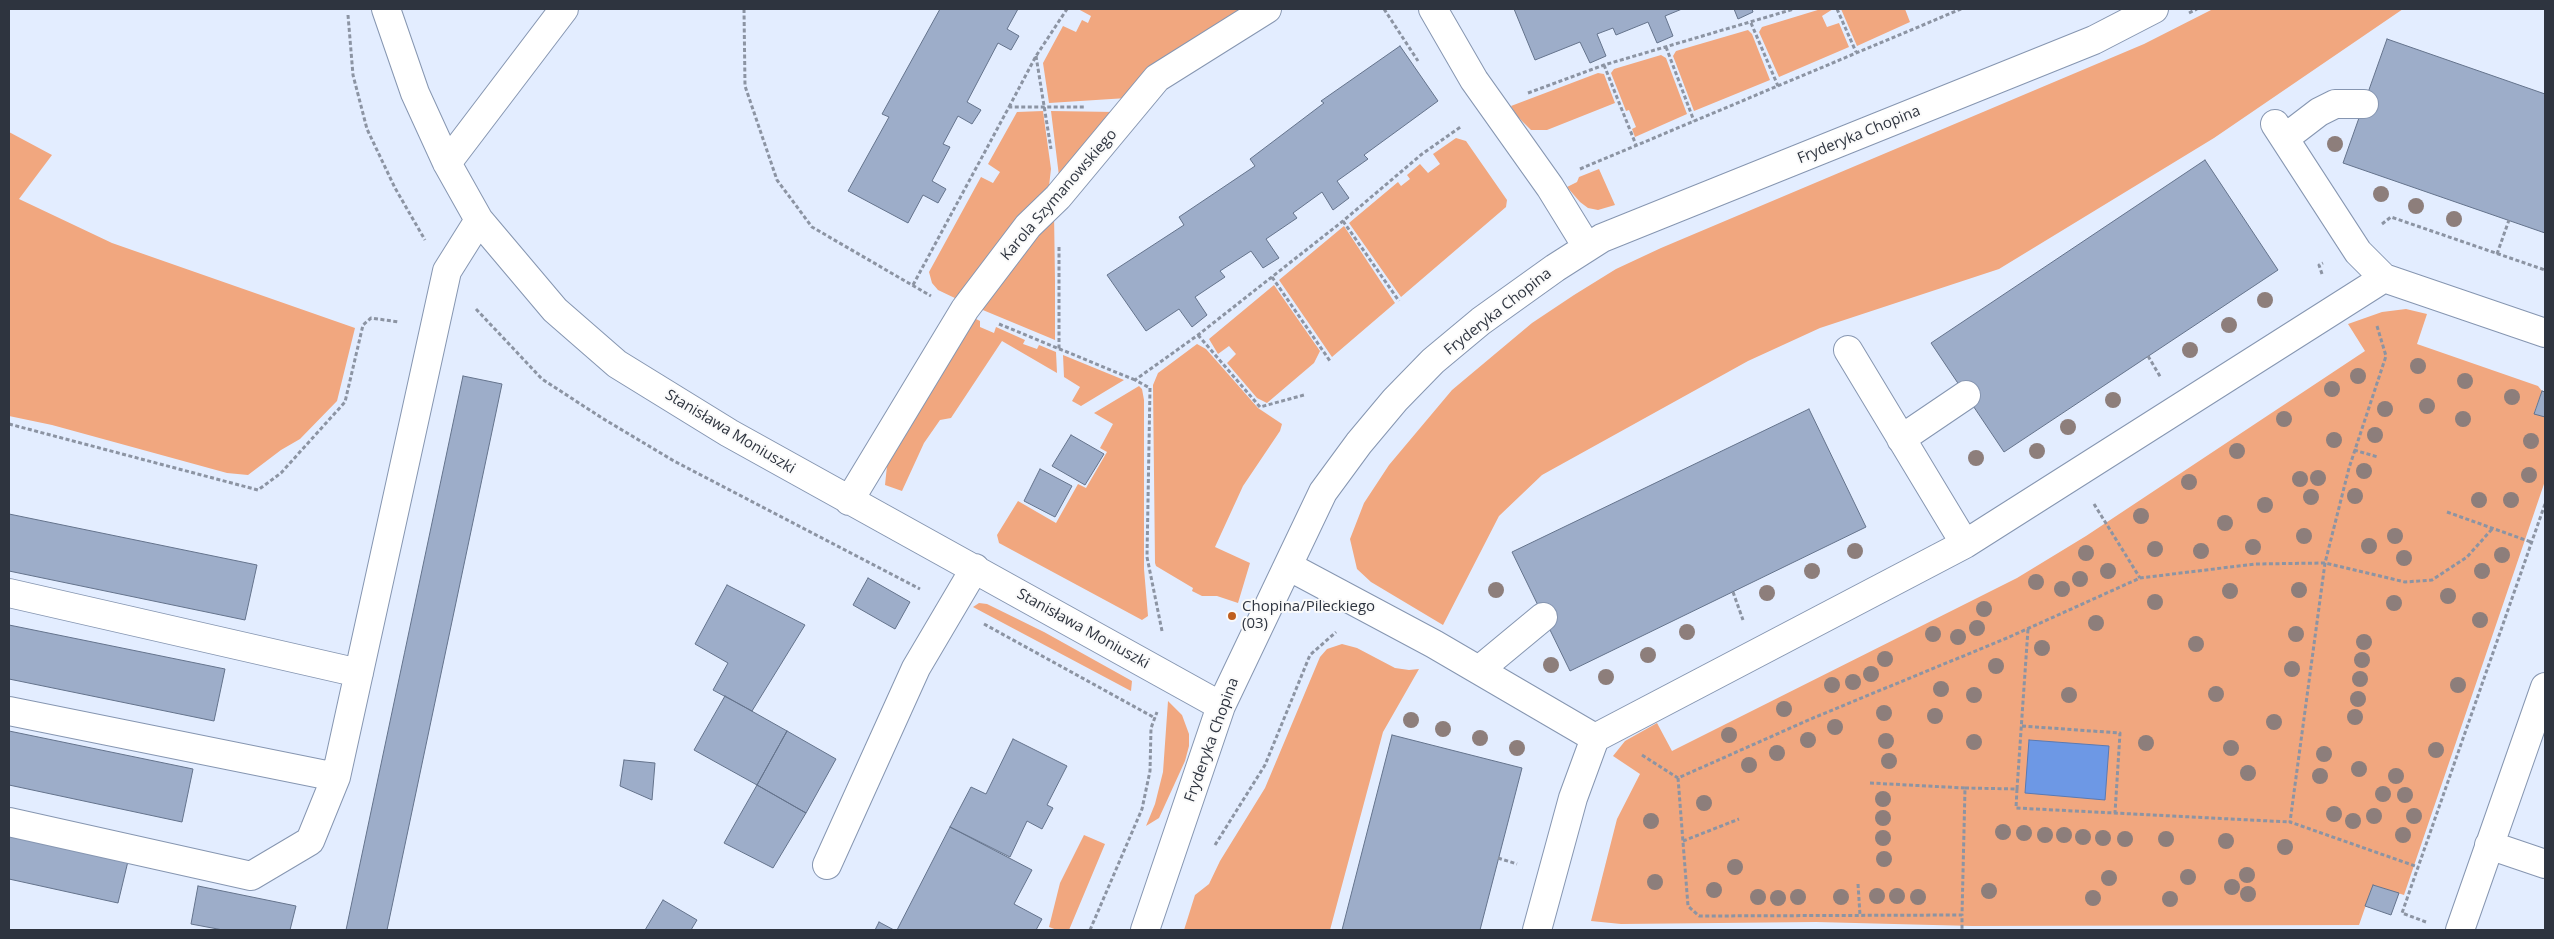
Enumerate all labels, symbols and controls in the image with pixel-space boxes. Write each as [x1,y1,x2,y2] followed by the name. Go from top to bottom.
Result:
[1795,102,1923,168] street label: Fryderyka Chopina
[997,126,1121,264] street label: Karola Szymanowskiego
[1441,265,1555,359] street label: Fryderyka Chopina
[662,386,798,478] street label: Stanisława Moniuszki
[1014,585,1152,673] street label: Stanisława Moniuszki
[1242,598,1375,633] place label: Chopina/Pileckiego (03)
[1226,610,1238,622] marker: Chopina/Pileckiego (03)
[1181,675,1243,805] street label: Fryderyka Chopina

